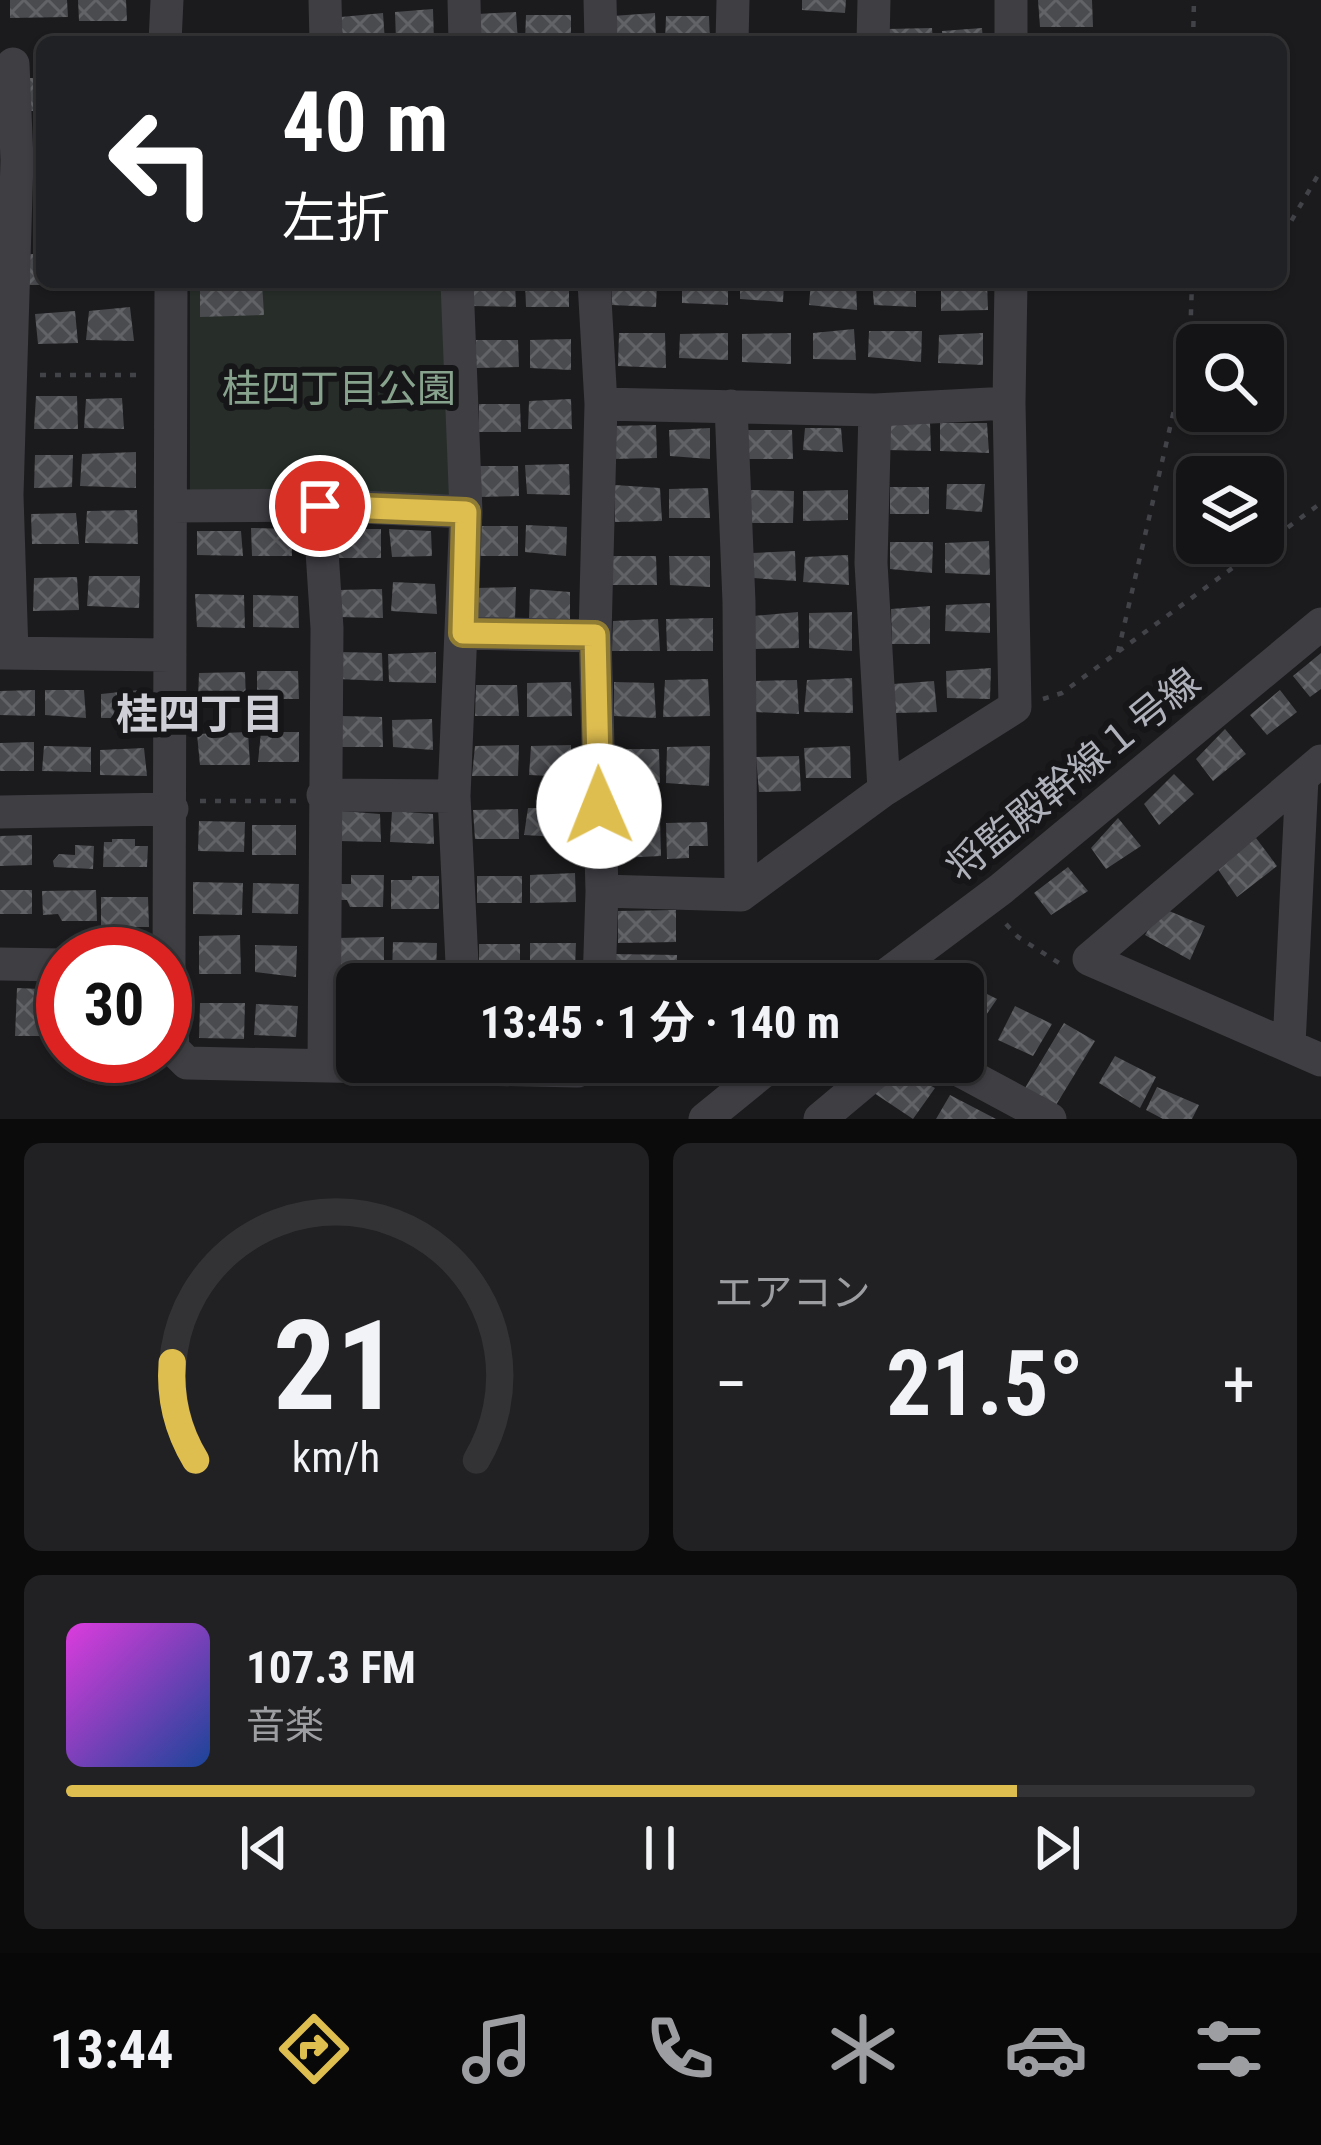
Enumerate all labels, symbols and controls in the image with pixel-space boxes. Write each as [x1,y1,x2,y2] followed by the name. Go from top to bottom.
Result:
[282,73,449,172] text: 40 m
[84,84,240,240] icon: left
[282,187,390,250] text: 左折
[1176,324,1284,564] map controls
[1176,324,1284,432] button: search
[222,366,456,412] park label: 桂四丁目公園
[269,455,371,557] pin
[1176,456,1284,564] button: layers
[287,473,353,539] icon: arrive
[938,659,1209,891] street label: 将監殿幹線１号線
[116,690,284,739] district label: 桂四丁目
[536,743,662,869] position arrow
[36,927,192,1083] speed limit sign: 30
[480,996,840,1049] text: 13:45 · 1 分 · 140 m
[715,1270,871,1316] text: エアコン
[273,1293,399,1439] text: 21
[886,1332,1084,1437] text: 21.5°
[715,1346,748,1423] text: −
[1222,1346,1255,1423] text: +
[292,1432,380,1482] text: km/h
[246,1641,416,1694] text: 107.3 FM
[246,1703,324,1749] text: 音楽
[231,1815,297,1881] icon: previous
[627,1815,693,1881] icon: pause
[1024,1815,1090,1881] icon: next
[272,2007,356,2091] icon: directions
[455,2007,539,2091] icon: music
[638,2007,722,2091] icon: phone
[821,2007,905,2091] icon: climate
[1004,2007,1088,2091] icon: car
[1187,2007,1271,2091] icon: filters
[50,2018,173,2081] text: 13:44

